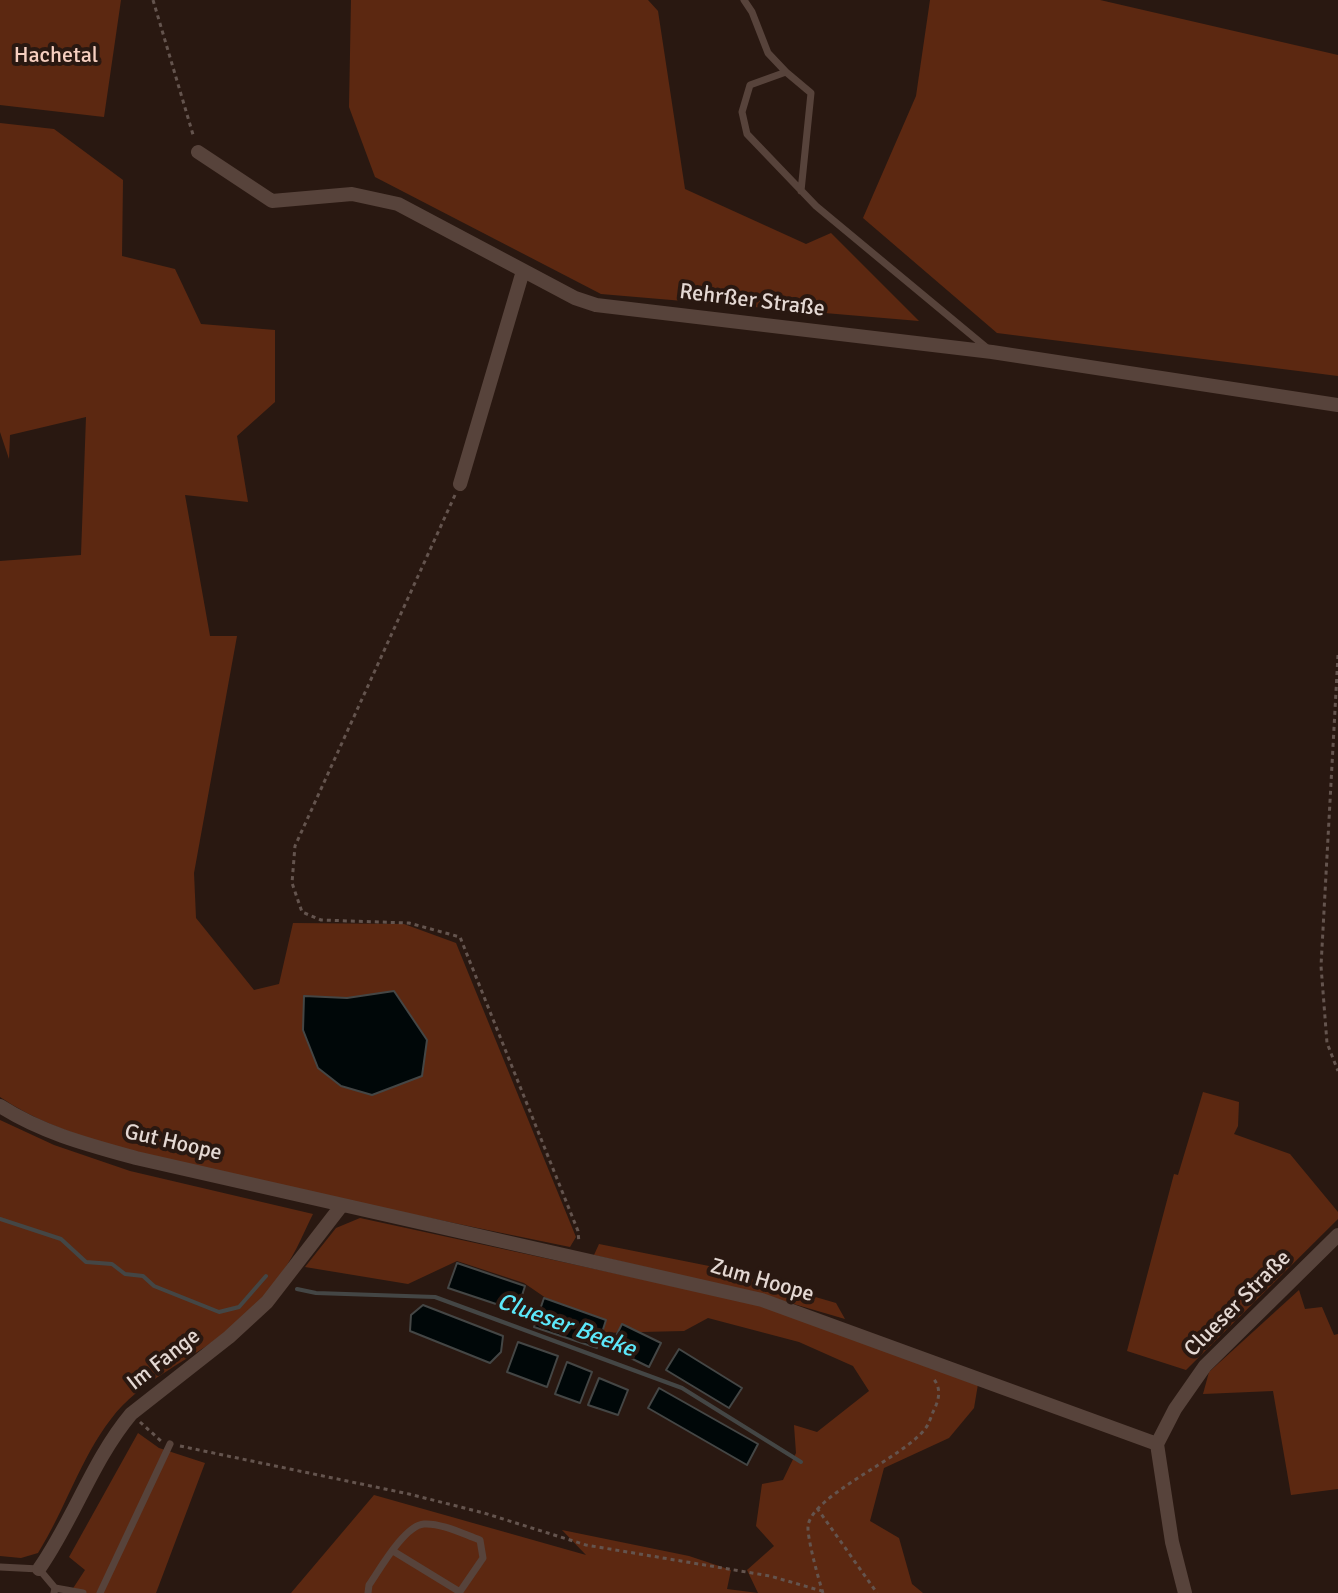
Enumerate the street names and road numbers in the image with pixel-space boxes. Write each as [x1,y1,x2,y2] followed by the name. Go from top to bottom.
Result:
[678,279,826,323] street label: Rehrßer Straße
[122,1119,224,1167] street label: Gut Hoope
[1179,1245,1297,1363] street label: Clueser Straße
[707,1254,817,1308] street label: Zum Hoope
[122,1323,206,1397] street label: Im Fange

